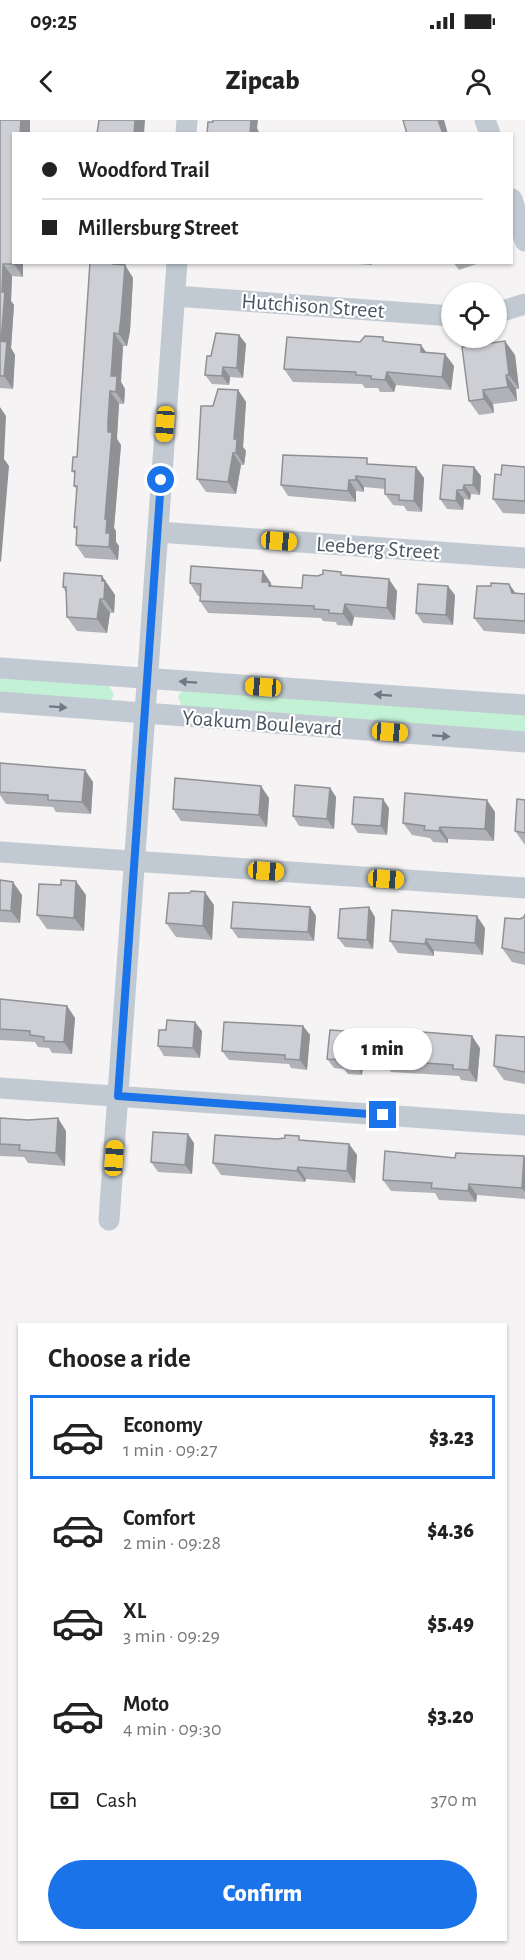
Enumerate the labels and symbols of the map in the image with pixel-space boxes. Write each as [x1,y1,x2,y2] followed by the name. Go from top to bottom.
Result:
[241,290,385,322] street label: Hutchison Street
[155,405,175,443] car
[147,466,174,493] route start
[260,531,298,551] car
[315,533,441,563] street label: Leeberg Street
[179,677,198,686] one-way arrow
[244,677,282,697] car
[373,691,392,700] one-way arrow
[49,702,68,712] one-way arrow
[181,706,343,740] street label: Yoakum Boulevard
[371,722,409,742] car
[432,731,451,741] one-way arrow
[247,861,285,881] car
[367,869,405,889] car
[334,1028,433,1070] callout: 1 min
[369,1101,396,1128] route end
[104,1139,124,1177] car

